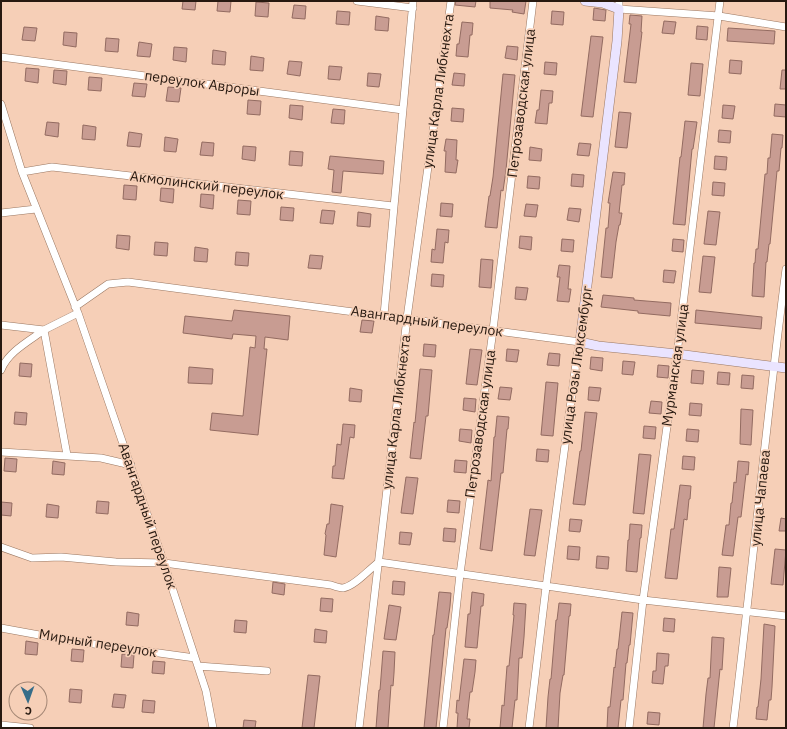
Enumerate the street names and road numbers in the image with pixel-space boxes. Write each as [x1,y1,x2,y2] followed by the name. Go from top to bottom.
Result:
[418,12,458,169] street label: улица Карла Либкнехта
[503,27,539,178] street label: Петрозаводская улица
[143,66,261,100] street label: переулок Авроры
[129,167,285,203] street label: Акмолинский переулок
[556,285,596,445] street label: улица Розы Люксембург
[350,301,505,341] street label: Авангардный переулок
[657,302,693,427] street label: Мурманская улица
[378,333,414,490] street label: улица Карла Либкнехта
[461,348,499,499] street label: Петрозаводская улица
[114,440,182,592] street label: Авангардный переулок
[746,448,774,547] street label: улица Чапаева
[38,625,159,661] street label: Мирный переулок

